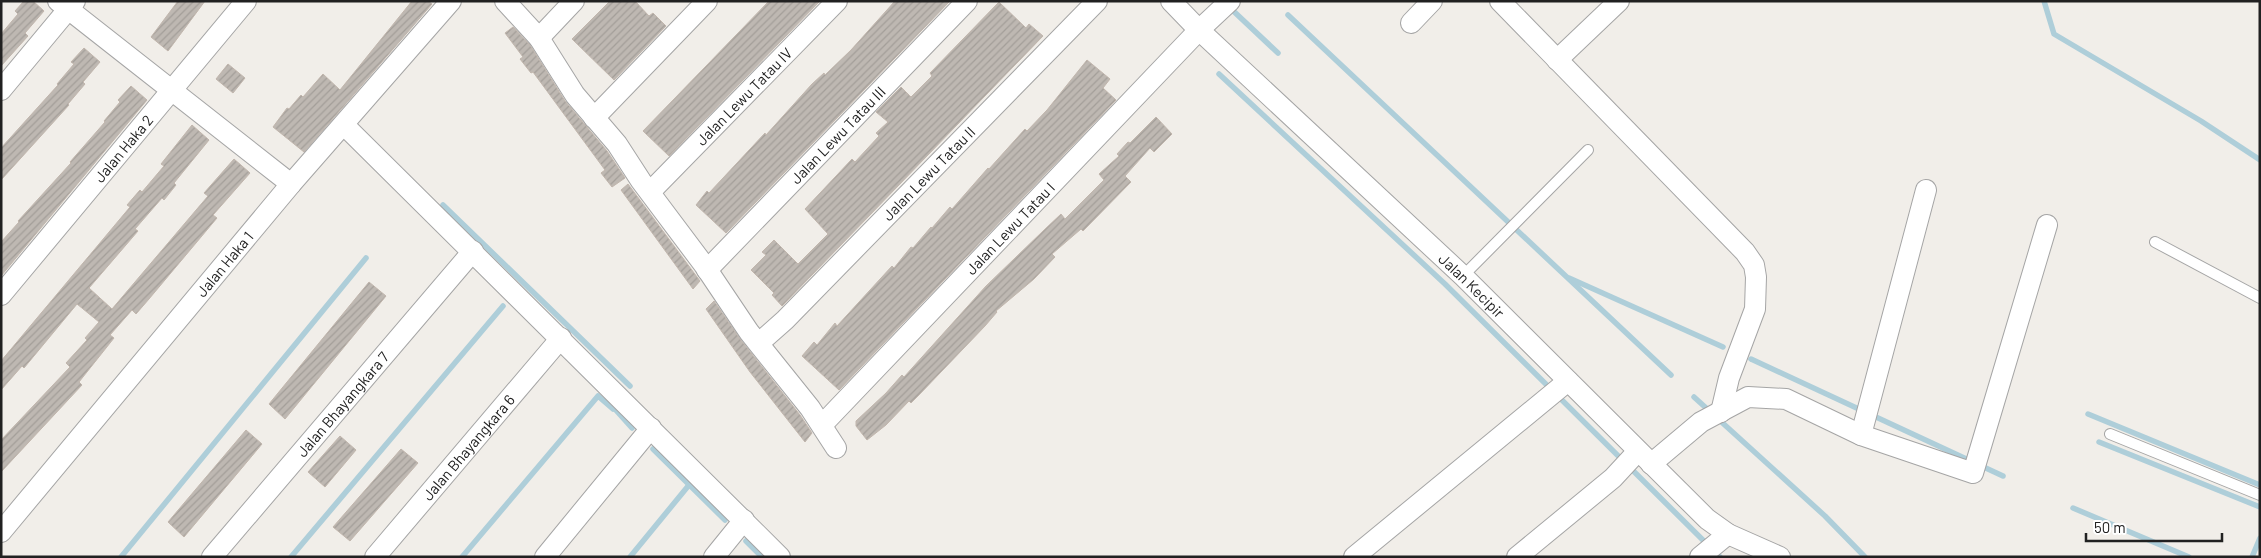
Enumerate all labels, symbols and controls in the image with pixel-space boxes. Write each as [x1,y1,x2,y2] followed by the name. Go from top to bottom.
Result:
[692,44,796,149] street label: Jalan Lewu Tatau IV
[786,82,889,187] street label: Jalan Lewu Tatau III
[90,111,156,186] street label: Jalan Haka 2
[879,122,979,224] street label: Jalan Lewu Tatau II
[962,178,1058,278] street label: Jalan Lewu Tatau I
[192,228,257,300] street label: Jalan Haka 1
[1435,249,1509,322] street label: Jalan Kecipir
[293,348,392,460] street label: Jalan Bhayangkara 7
[418,391,518,504] street label: Jalan Bhayangkara 6
[2086,510,2222,542] scale bar
[2094,518,2126,536] text: 50 m

